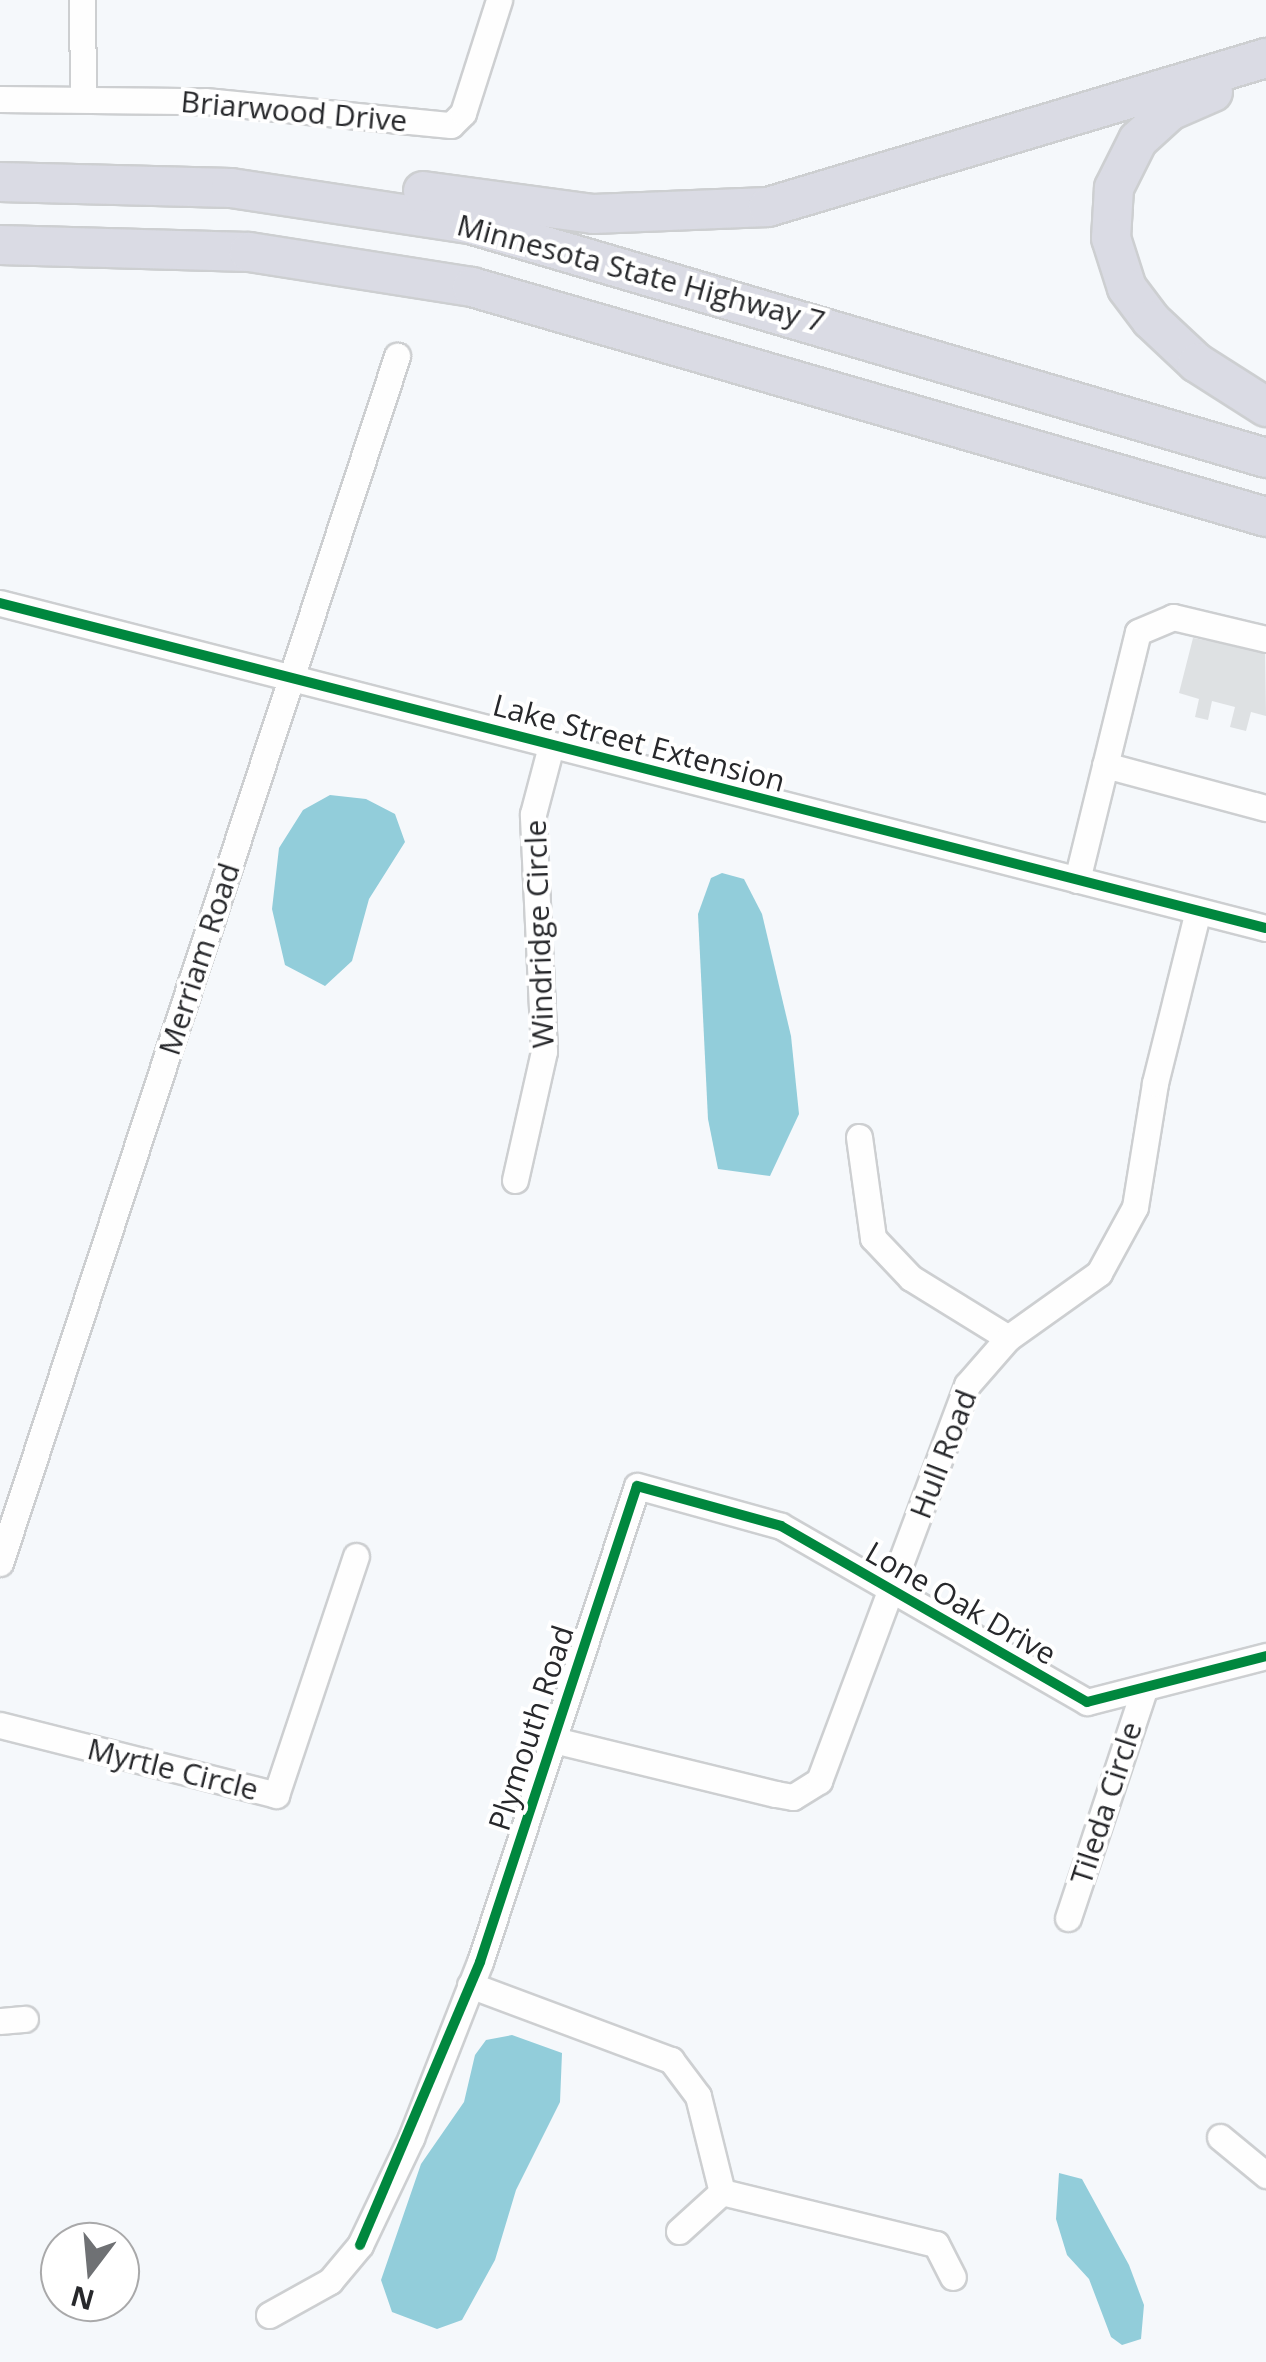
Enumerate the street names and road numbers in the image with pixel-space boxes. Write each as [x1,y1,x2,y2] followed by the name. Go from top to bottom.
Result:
[179,83,409,139] street label: Briarwood Drive
[453,207,829,339] street label: Minnesota State Highway 7
[489,687,789,799] street label: Lake Street Extension
[517,819,561,1049] street label: Windridge Circle
[151,858,247,1060] street label: Merriam Road
[902,1385,984,1523] street label: Hull Road
[859,1534,1063,1672] street label: Lone Oak Drive
[481,1621,581,1835] street label: Plymouth Road
[1063,1717,1149,1889] street label: Tileda Circle
[84,1730,262,1808] street label: Myrtle Circle

